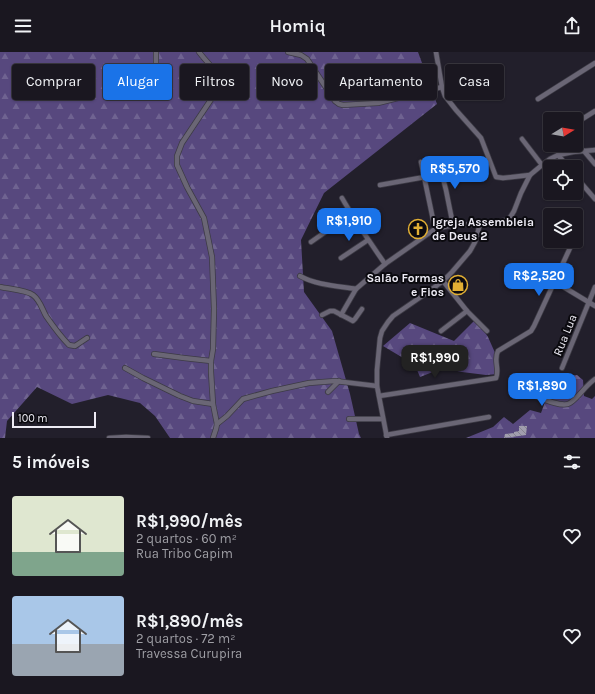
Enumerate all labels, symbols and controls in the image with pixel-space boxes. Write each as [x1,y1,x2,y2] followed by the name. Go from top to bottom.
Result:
[12,15,34,37] icon: menu
[269,15,326,37] text: Homiq
[561,15,583,37] icon: share
[12,64,95,100] chip: Comprar
[103,64,172,100] chip: Alugar
[180,64,249,100] chip: Filtros
[257,64,317,100] chip: Novo
[325,64,437,100] chip: Apartamento
[445,64,504,100] chip: Casa
[543,112,583,152] north arrow
[543,112,583,248] map controls
[418,156,492,190] pin: R$5,570
[543,160,583,200] button: locate
[430,161,480,176] text: R$5,570
[312,208,386,242] pin: R$1,910
[543,208,583,248] button: layers
[326,213,372,228] text: R$1,910
[432,215,534,243] place label: Igreja Assembleia de Deus 2
[407,218,429,240] church icon: Igreja Assembleia de Deus 2
[502,263,576,297] pin: R$2,520
[513,268,565,283] text: R$2,520
[366,271,444,299] place label: Salão Formas e Fios
[447,274,469,296] shop icon: Salão Formas e Fios
[550,312,580,358] street label: Rua Lua
[398,345,472,379] pin: R$1,990
[410,350,460,365] text: R$1,990
[505,373,579,407] pin: R$1,890
[517,378,567,393] text: R$1,890
[12,410,96,429] scale bar
[18,412,48,425] text: 100 m
[561,451,583,473] icon: filters
[12,452,90,472] text: 5 imóveis
[136,511,243,531] text: R$1,990/mês
[44,512,92,560] icon: home
[561,525,583,547] icon: heart
[136,531,237,546] text: 2 quartos · 60 m²
[136,546,233,561] text: Rua Tribo Capim
[136,611,243,631] text: R$1,890/mês
[44,612,92,660] icon: home
[561,625,583,647] icon: heart
[136,631,235,646] text: 2 quartos · 72 m²
[136,646,242,661] text: Travessa Curupira

